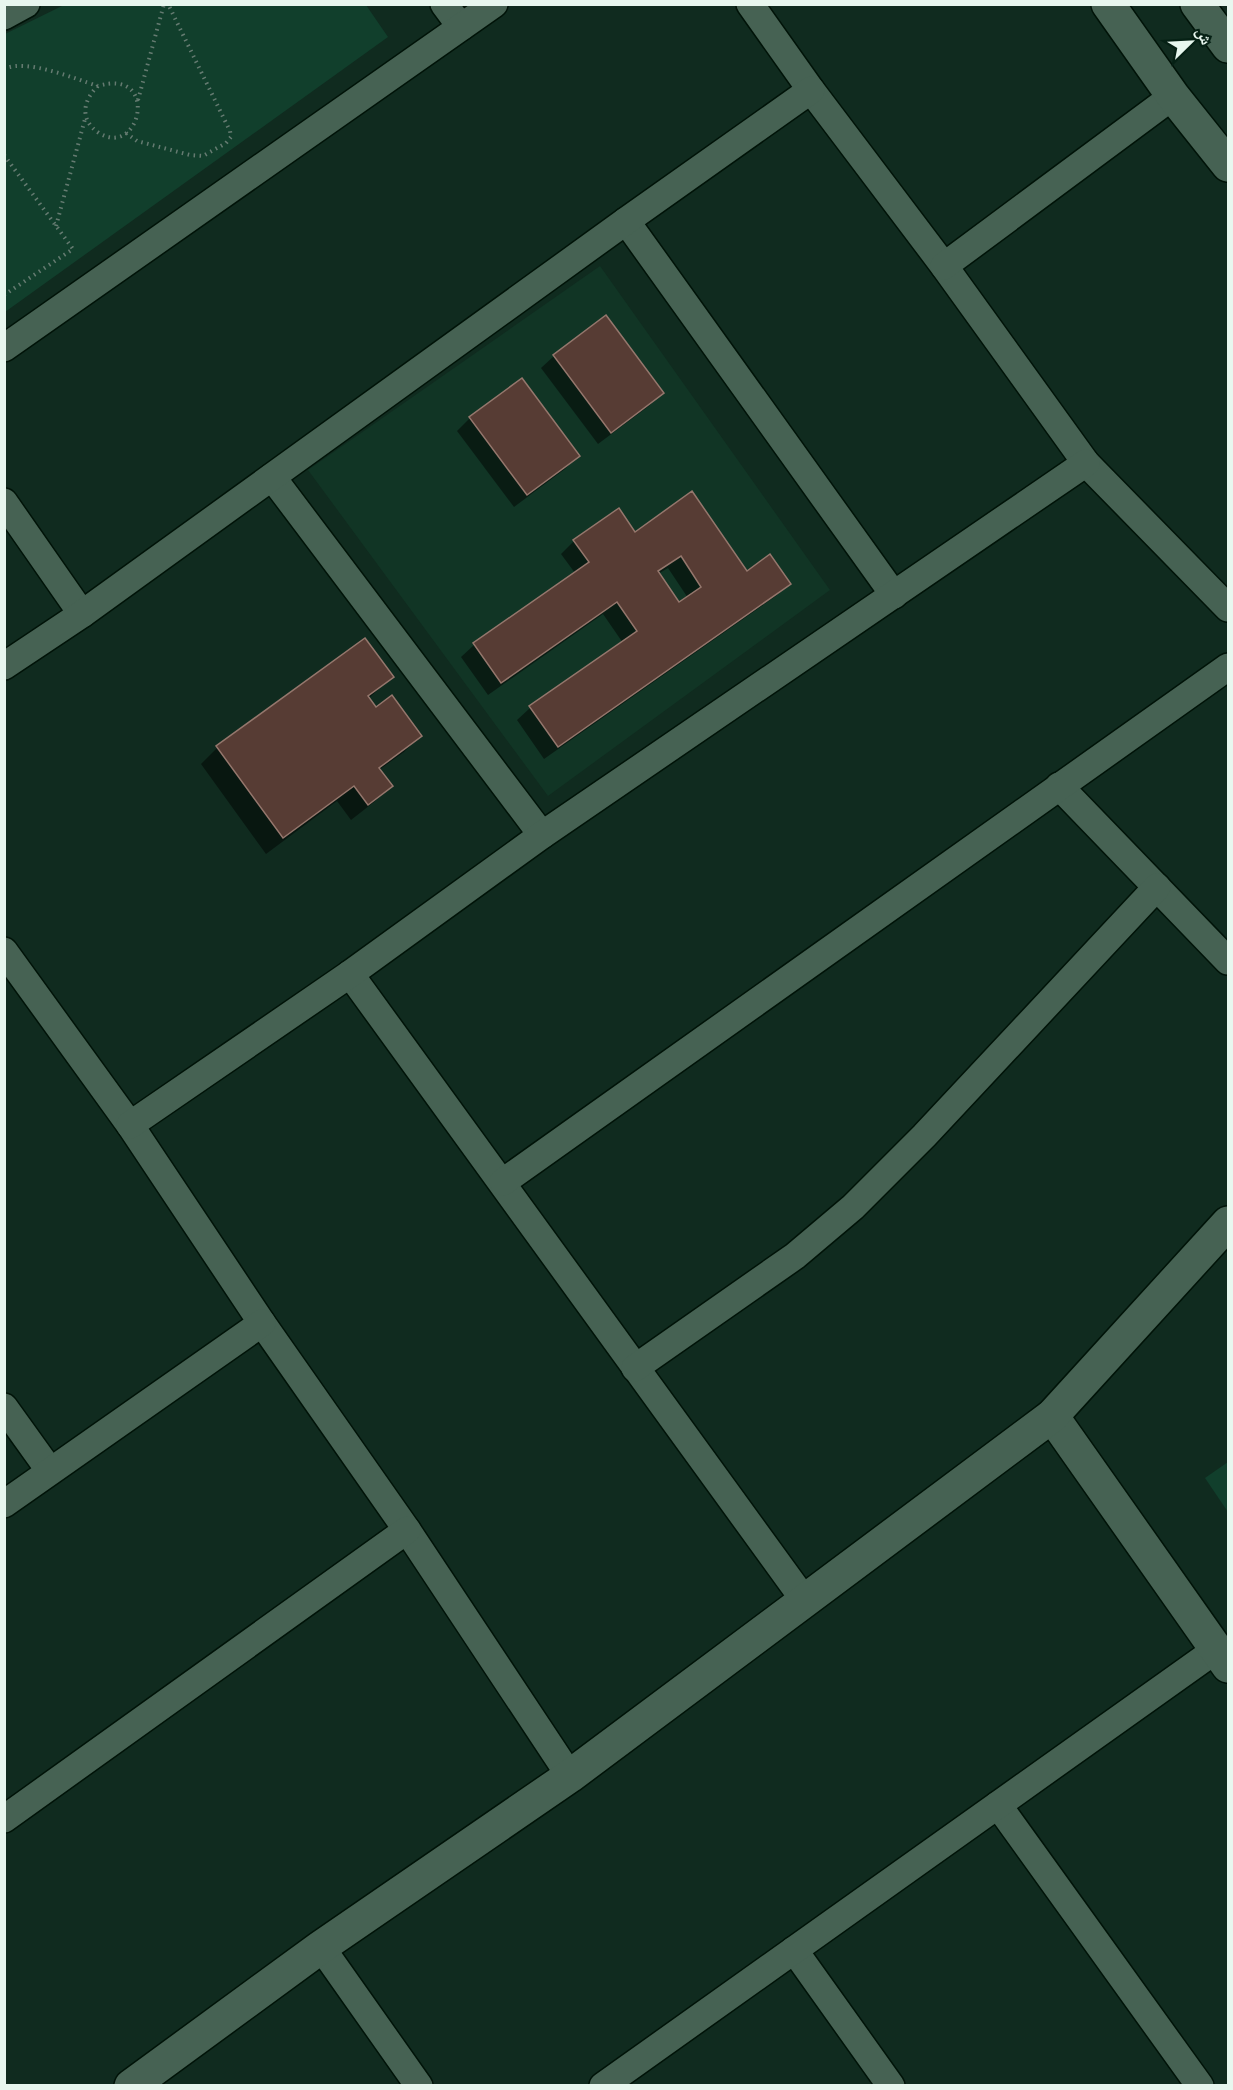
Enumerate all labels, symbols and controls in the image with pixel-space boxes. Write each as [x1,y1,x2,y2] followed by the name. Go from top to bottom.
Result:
[1161,12,1221,72] north arrow
[1191,24,1216,48] text: ش

